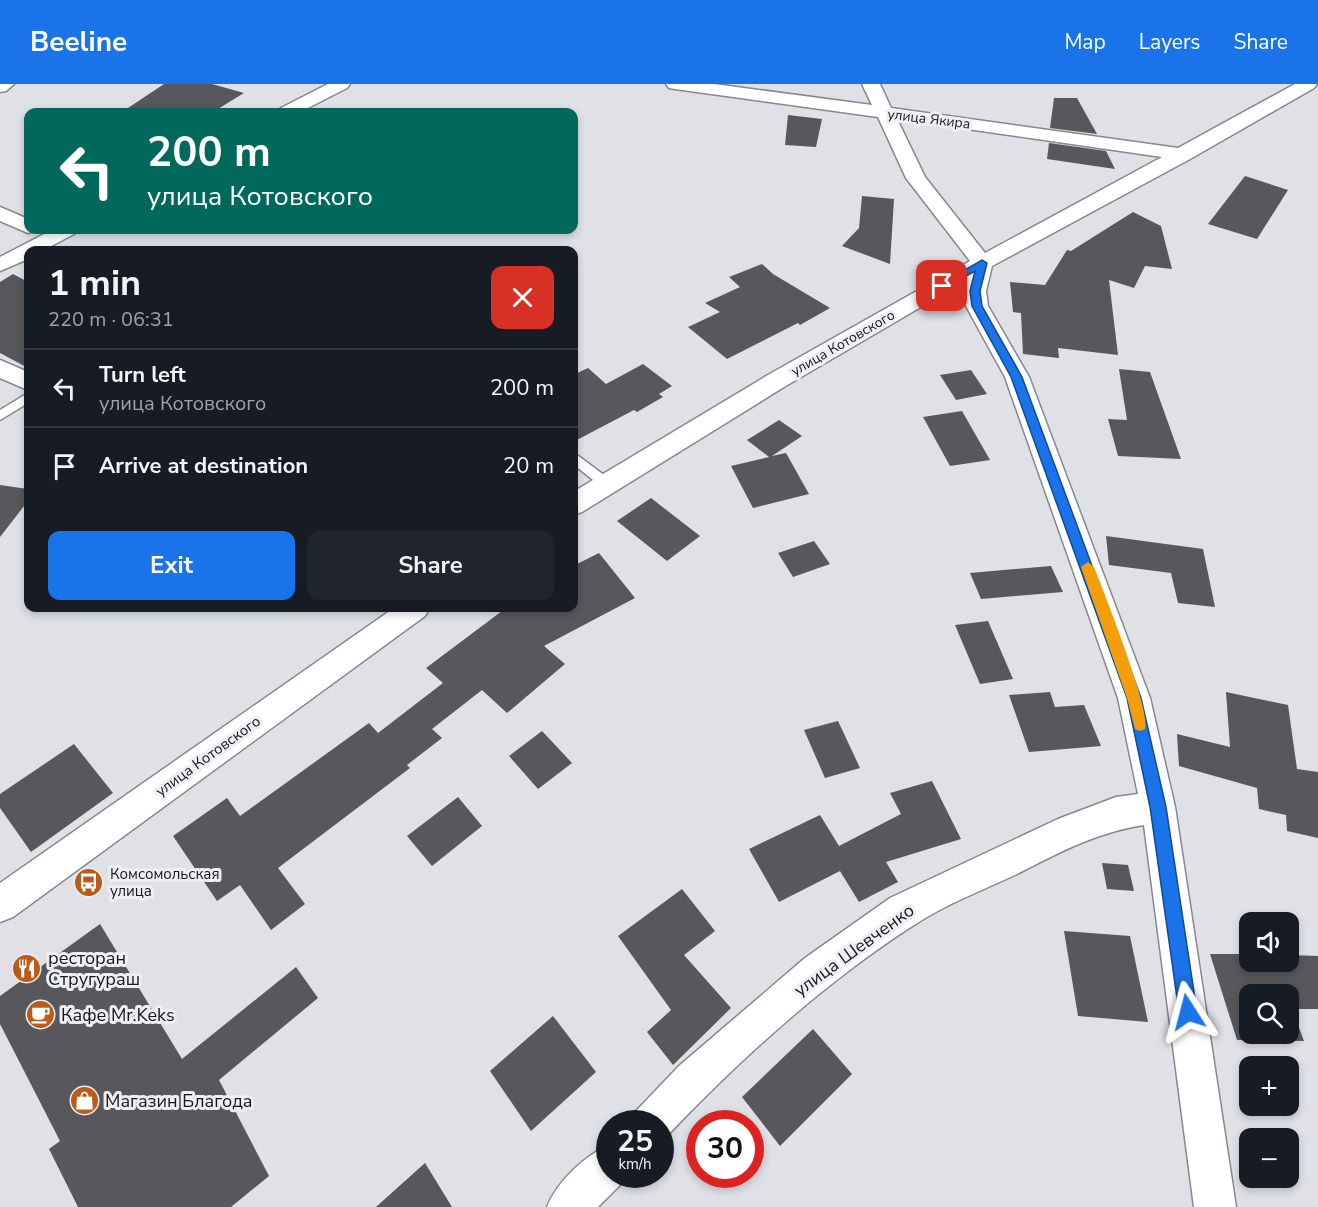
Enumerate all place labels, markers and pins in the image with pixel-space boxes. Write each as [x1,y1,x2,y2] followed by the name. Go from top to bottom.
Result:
[916,260,967,311] pin
[110,864,220,901] place label: Комсомольская улица
[73,867,105,899] bus stop icon: Комсомольская улица
[48,946,140,991] place label: ресторан Стругураш
[11,952,43,984] restaurant icon: ресторан Стругураш
[24,999,56,1031] cafe icon: Кафе Mr.Keks
[61,1003,175,1027] place label: Кафе Mr.Keks
[68,1085,100,1117] shop icon: Магазин Благода
[105,1089,253,1113] place label: Магазин Благода

